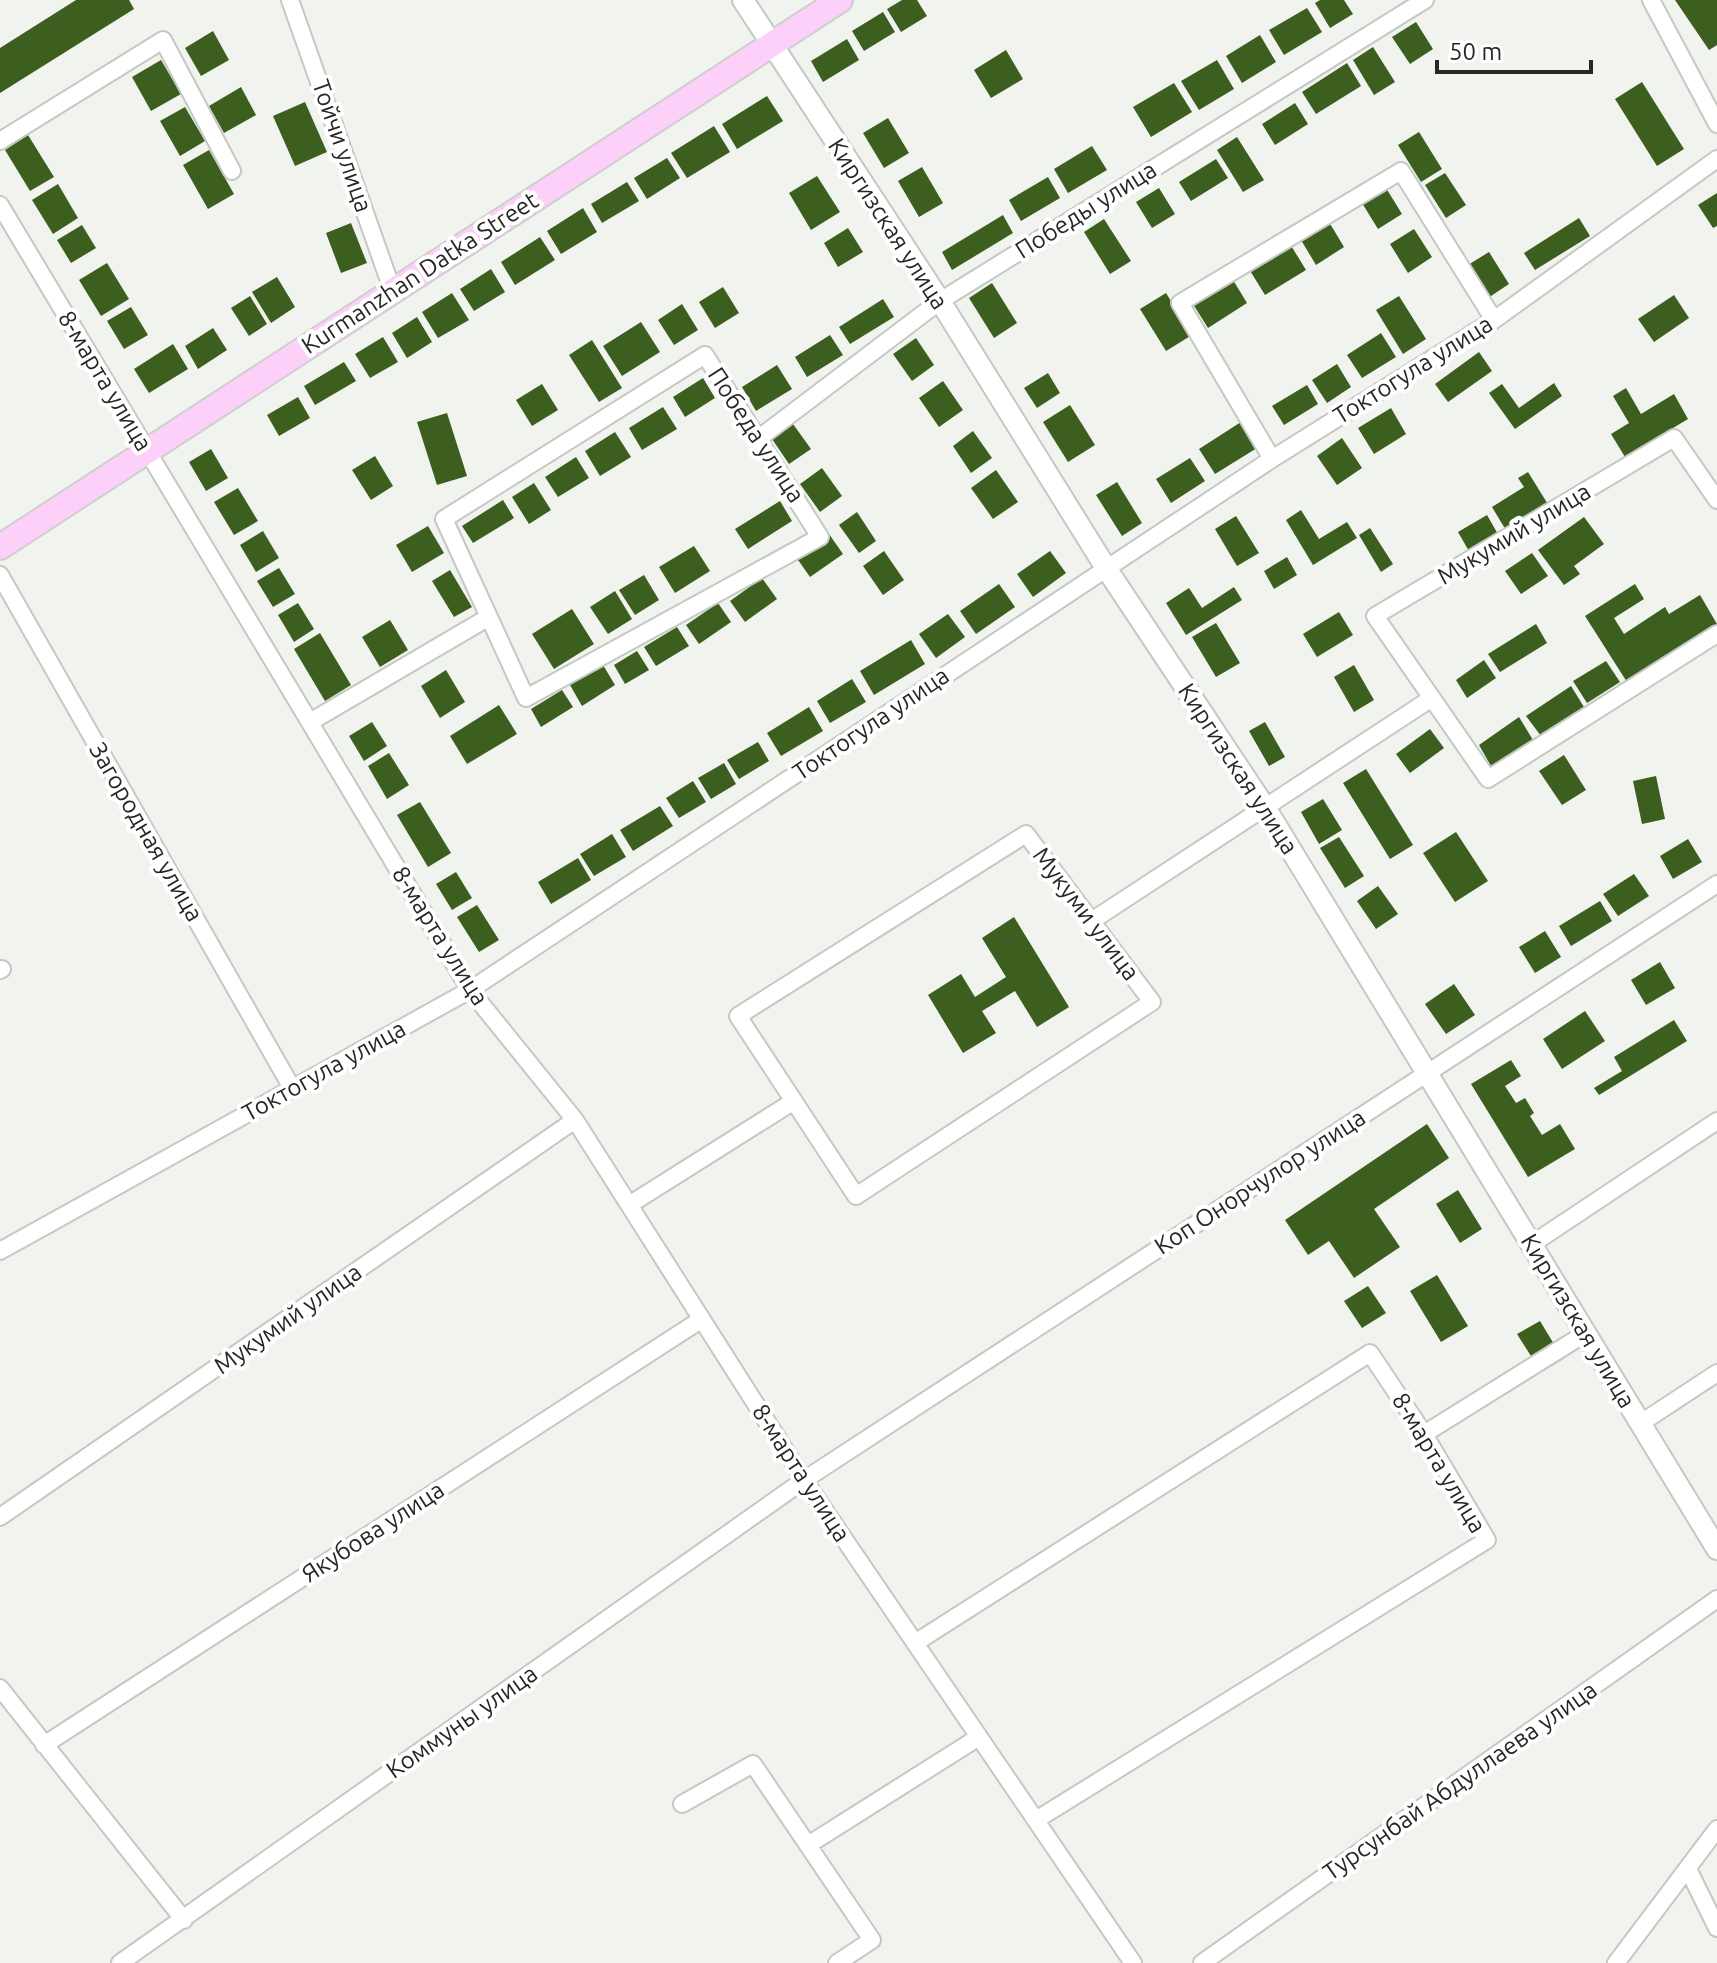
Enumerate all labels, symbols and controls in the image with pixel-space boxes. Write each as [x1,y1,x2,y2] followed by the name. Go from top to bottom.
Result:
[1437,24,1591,74] scale bar
[1449,38,1502,65] text: 50 m
[307,76,378,216] street label: Тойчи улица
[823,133,954,314] street label: Киргизская улица
[1010,155,1161,264] street label: Победы улица
[297,186,543,359] street label: Kurmanzhan Datka Street
[53,306,158,456] street label: 8-марта улица
[1328,310,1497,429] street label: Токтогула улица
[703,362,810,507] street label: Победа улица
[1432,477,1595,590] street label: Мукумий улица
[788,661,954,786] street label: Токтогула улица
[1173,678,1304,859] street label: Киргизская улица
[84,737,209,926] street label: Загородная улица
[1028,842,1145,985] street label: Мукуми улица
[387,861,494,1010] street label: 8-марта улица
[238,1015,410,1127] street label: Токтогула улица
[1149,1103,1370,1260] street label: Коп Онорчулор улица
[1516,1229,1641,1413] street label: Киргизская улица
[209,1258,367,1379] street label: Мукумий улица
[1387,1388,1492,1538] street label: 8-марта улица
[747,1399,856,1547] street label: 8-марта улица
[297,1476,449,1588] street label: Якубова улица
[381,1660,542,1784] street label: Коммуны улица
[1318,1676,1602,1886] street label: Турсунбай Абдуллаева улица

